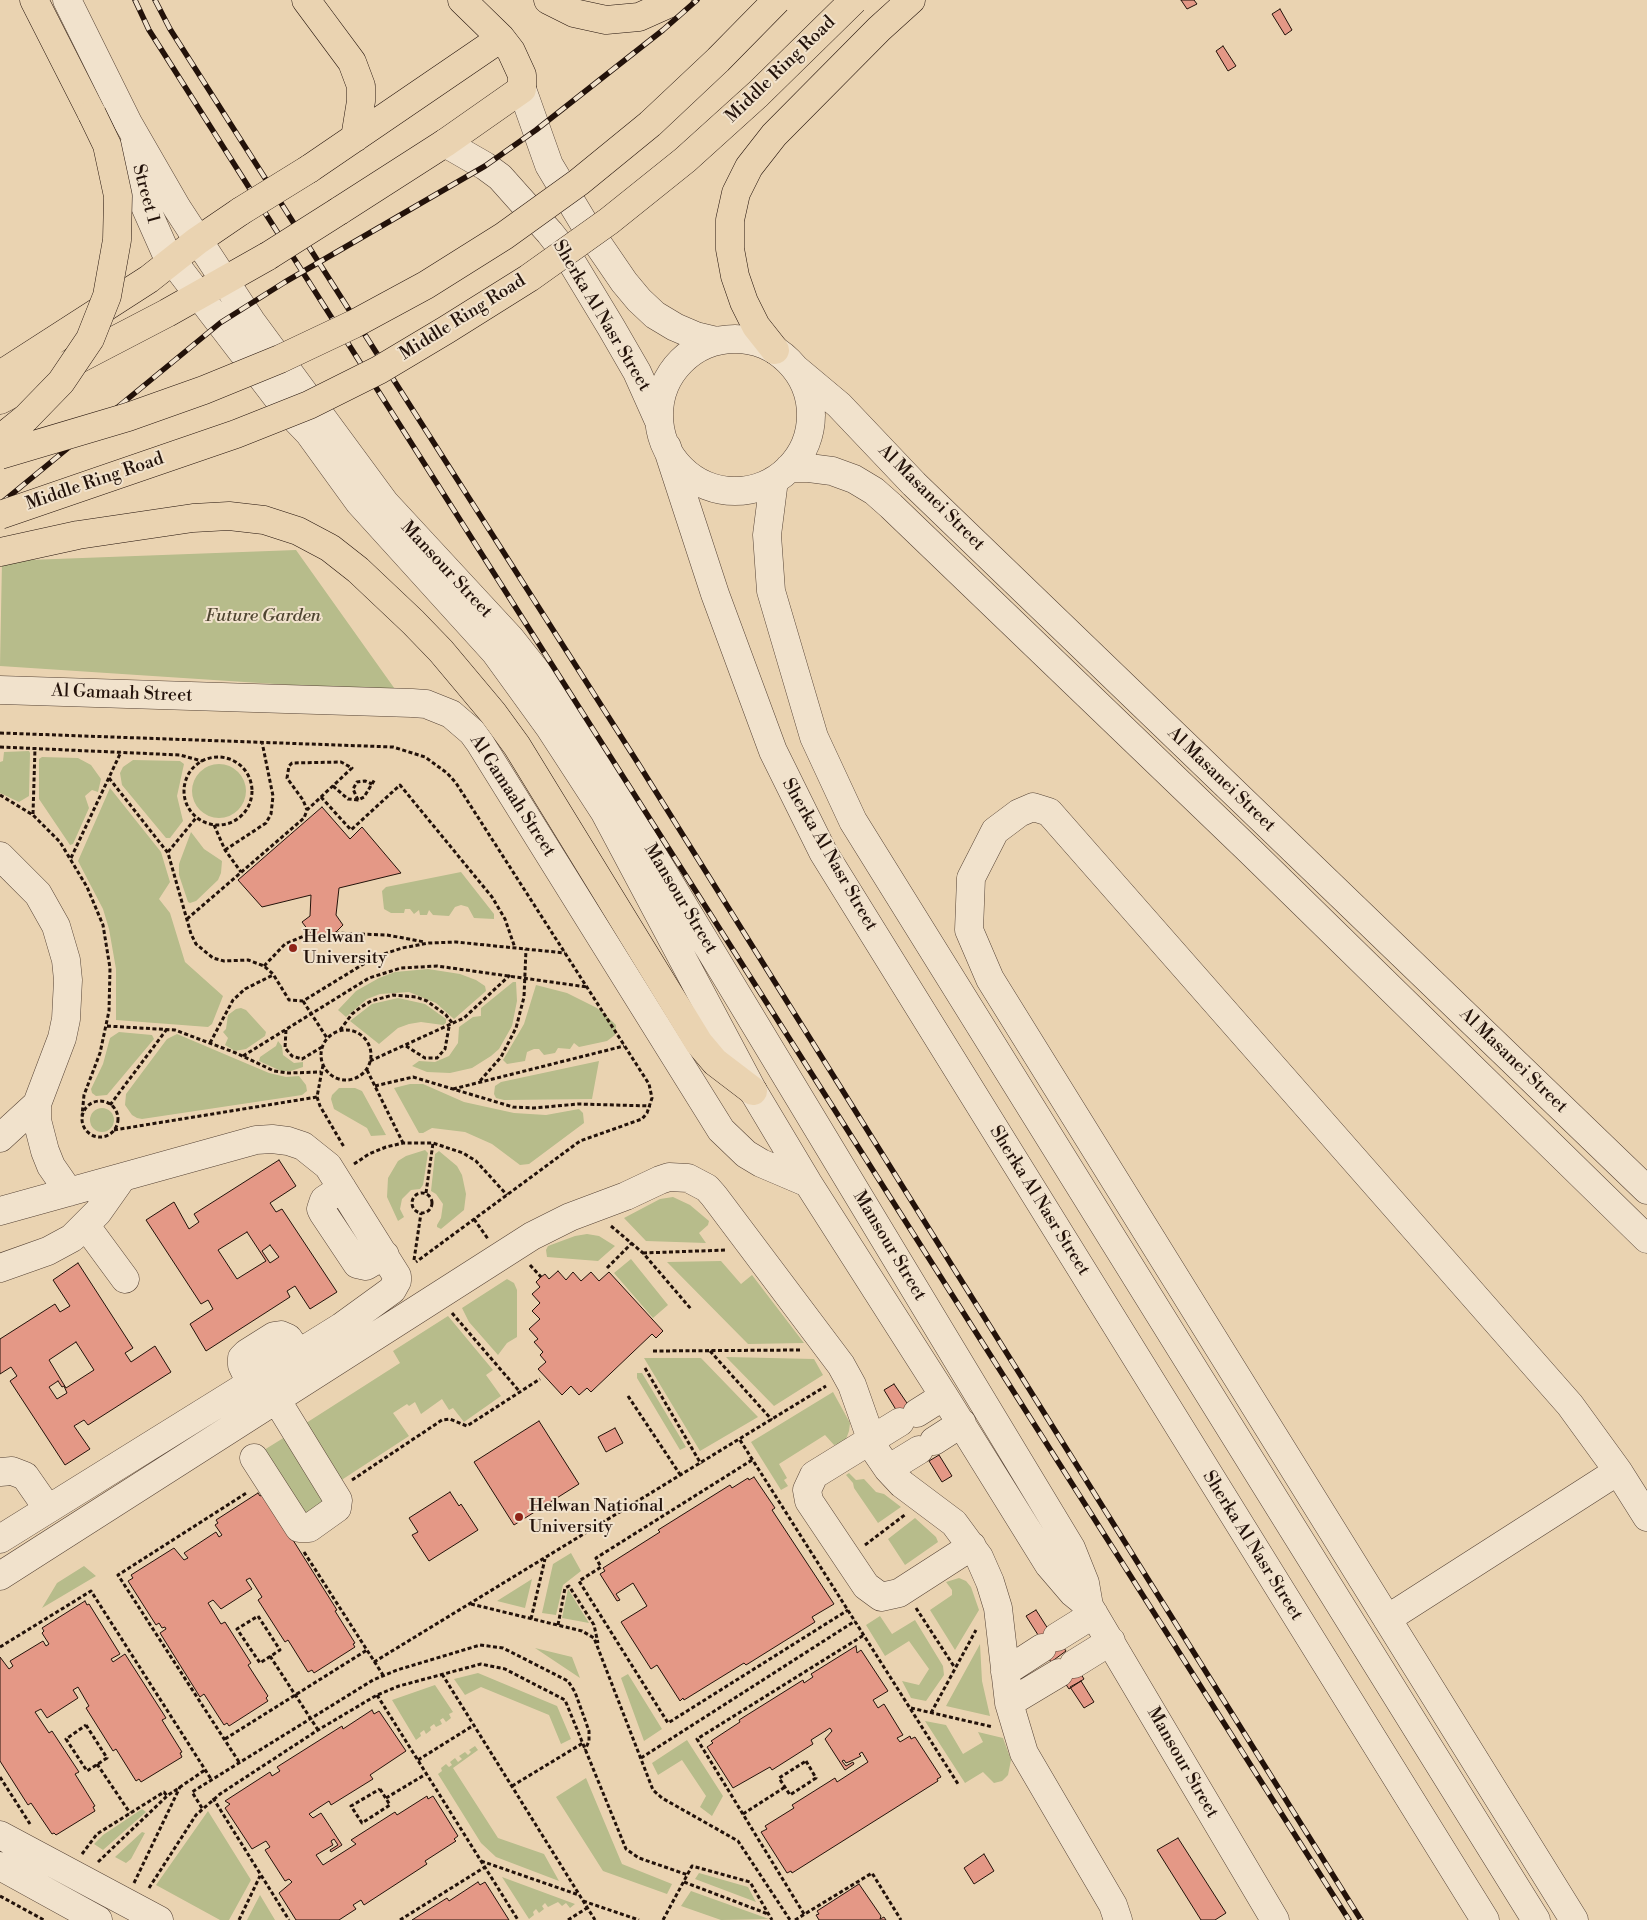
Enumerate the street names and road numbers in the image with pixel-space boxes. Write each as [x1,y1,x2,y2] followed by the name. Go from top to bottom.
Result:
[722,12,840,128] street label: Middle Ring Road
[127,162,163,226] street label: Street 1
[547,237,655,395] street label: Sherka Al Nasr Street
[396,271,530,365] street label: Middle Ring Road
[873,440,989,556] street label: Al Masanei Street
[23,448,167,516] street label: Middle Ring Road
[396,517,496,623] street label: Mansour Street
[51,681,193,707] street label: Al Gamaah Street
[1163,723,1279,837] street label: Al Masanei Street
[465,731,559,861] street label: Al Gamaah Street
[777,775,881,935] street label: Sherka Al Nasr Street
[639,840,721,958] street label: Mansour Street
[1455,1004,1571,1118] street label: Al Masanei Street
[984,1122,1094,1280] street label: Sherka Al Nasr Street
[848,1187,930,1305] street label: Mansour Street
[1197,1467,1307,1625] street label: Sherka Al Nasr Street
[1142,1704,1222,1822] street label: Mansour Street

